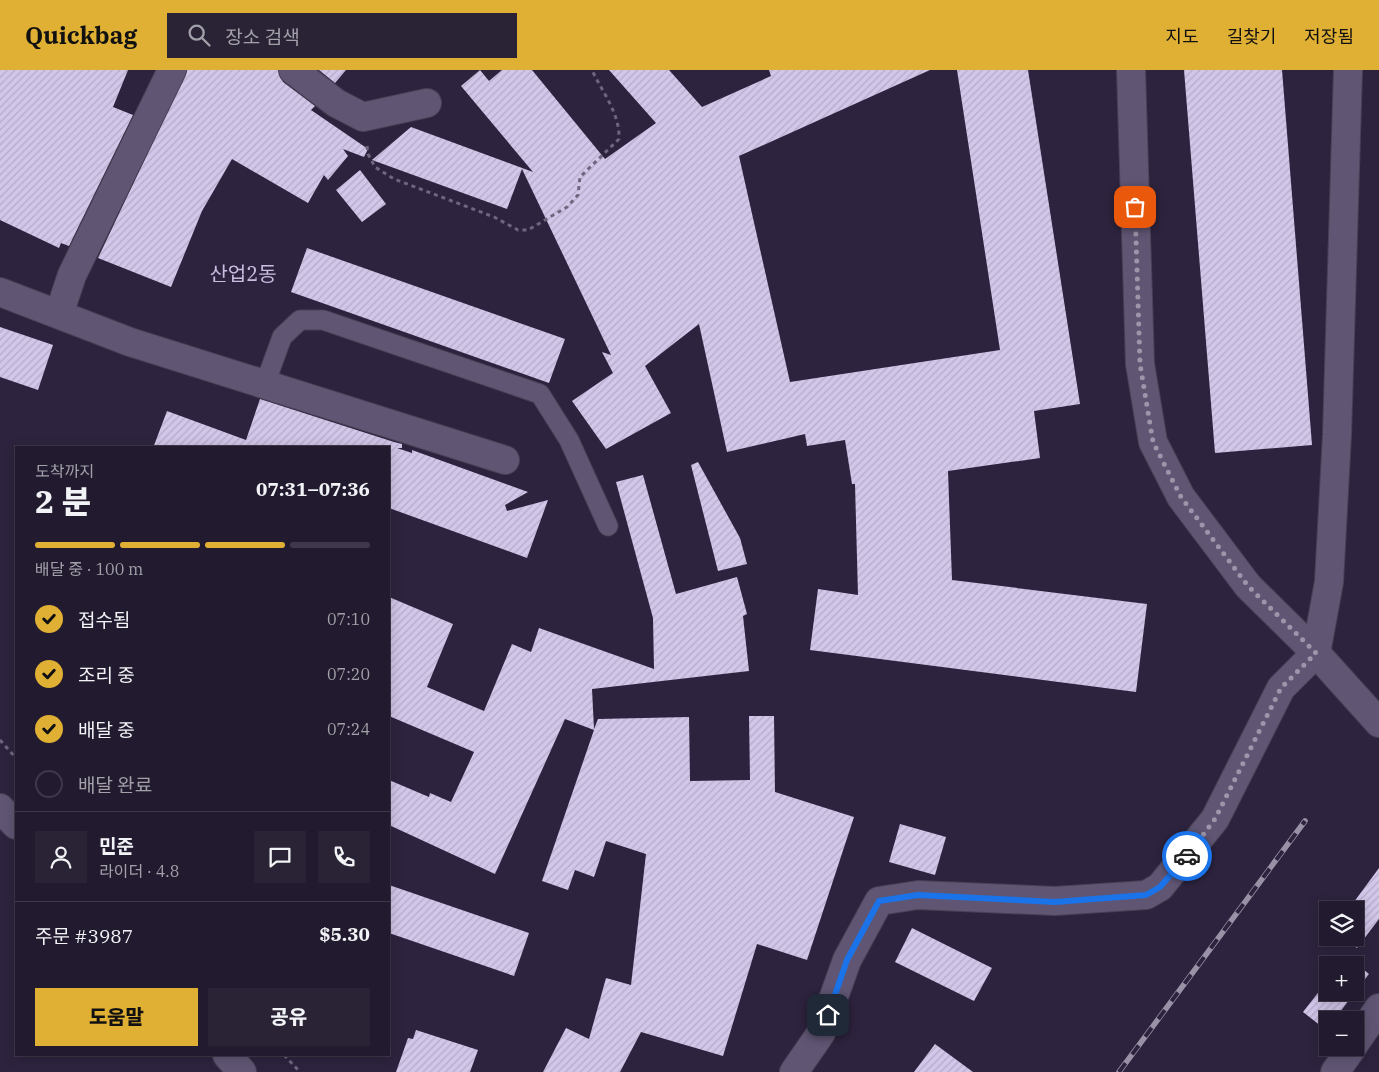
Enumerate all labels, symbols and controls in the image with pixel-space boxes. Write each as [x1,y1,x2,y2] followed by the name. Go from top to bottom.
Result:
[167,13,517,58] search box
[25,19,137,51] text: Quickbag
[185,21,213,49] icon: search
[225,25,300,49] text: 장소 검색
[1166,25,1199,48] text: 지도
[1227,25,1276,48] text: 길찾기
[1304,25,1354,48] text: 저장됨
[1114,186,1156,228] pin
[1121,193,1149,221] icon: bag
[209,260,277,287] district label: 산업2동
[35,461,94,481] text: 도착까지
[256,477,370,501] text: 07:31–07:36
[35,480,91,522] text: 2 분
[35,559,143,579] text: 배달 중 · 100 m
[35,605,63,633] icon: check
[78,608,130,632] text: 접수됨
[327,609,370,629] text: 07:10
[35,660,63,688] icon: check
[78,663,135,687] text: 조리 중
[327,664,370,684] text: 07:20
[35,715,63,743] icon: check
[78,718,135,742] text: 배달 중
[327,719,370,739] text: 07:24
[78,773,152,797] text: 배달 완료
[35,831,87,883] button: person
[254,831,306,883] button: chat
[318,831,370,883] button: phone
[1162,831,1212,881] courier
[99,834,134,858] text: 민준
[1173,842,1201,870] icon: car
[99,861,179,881] text: 라이더 · 4.8
[1319,901,1364,1056] map controls
[1319,901,1364,946] button: layers
[319,922,370,946] text: $5.30
[35,924,133,948] text: 주문 #3987
[1319,956,1364,1001] button: +
[35,988,198,1046] button: 도움말
[208,988,370,1046] button: 공유
[807,994,849,1036] pin
[814,1001,842,1029] icon: home
[1319,1011,1364,1056] button: −

